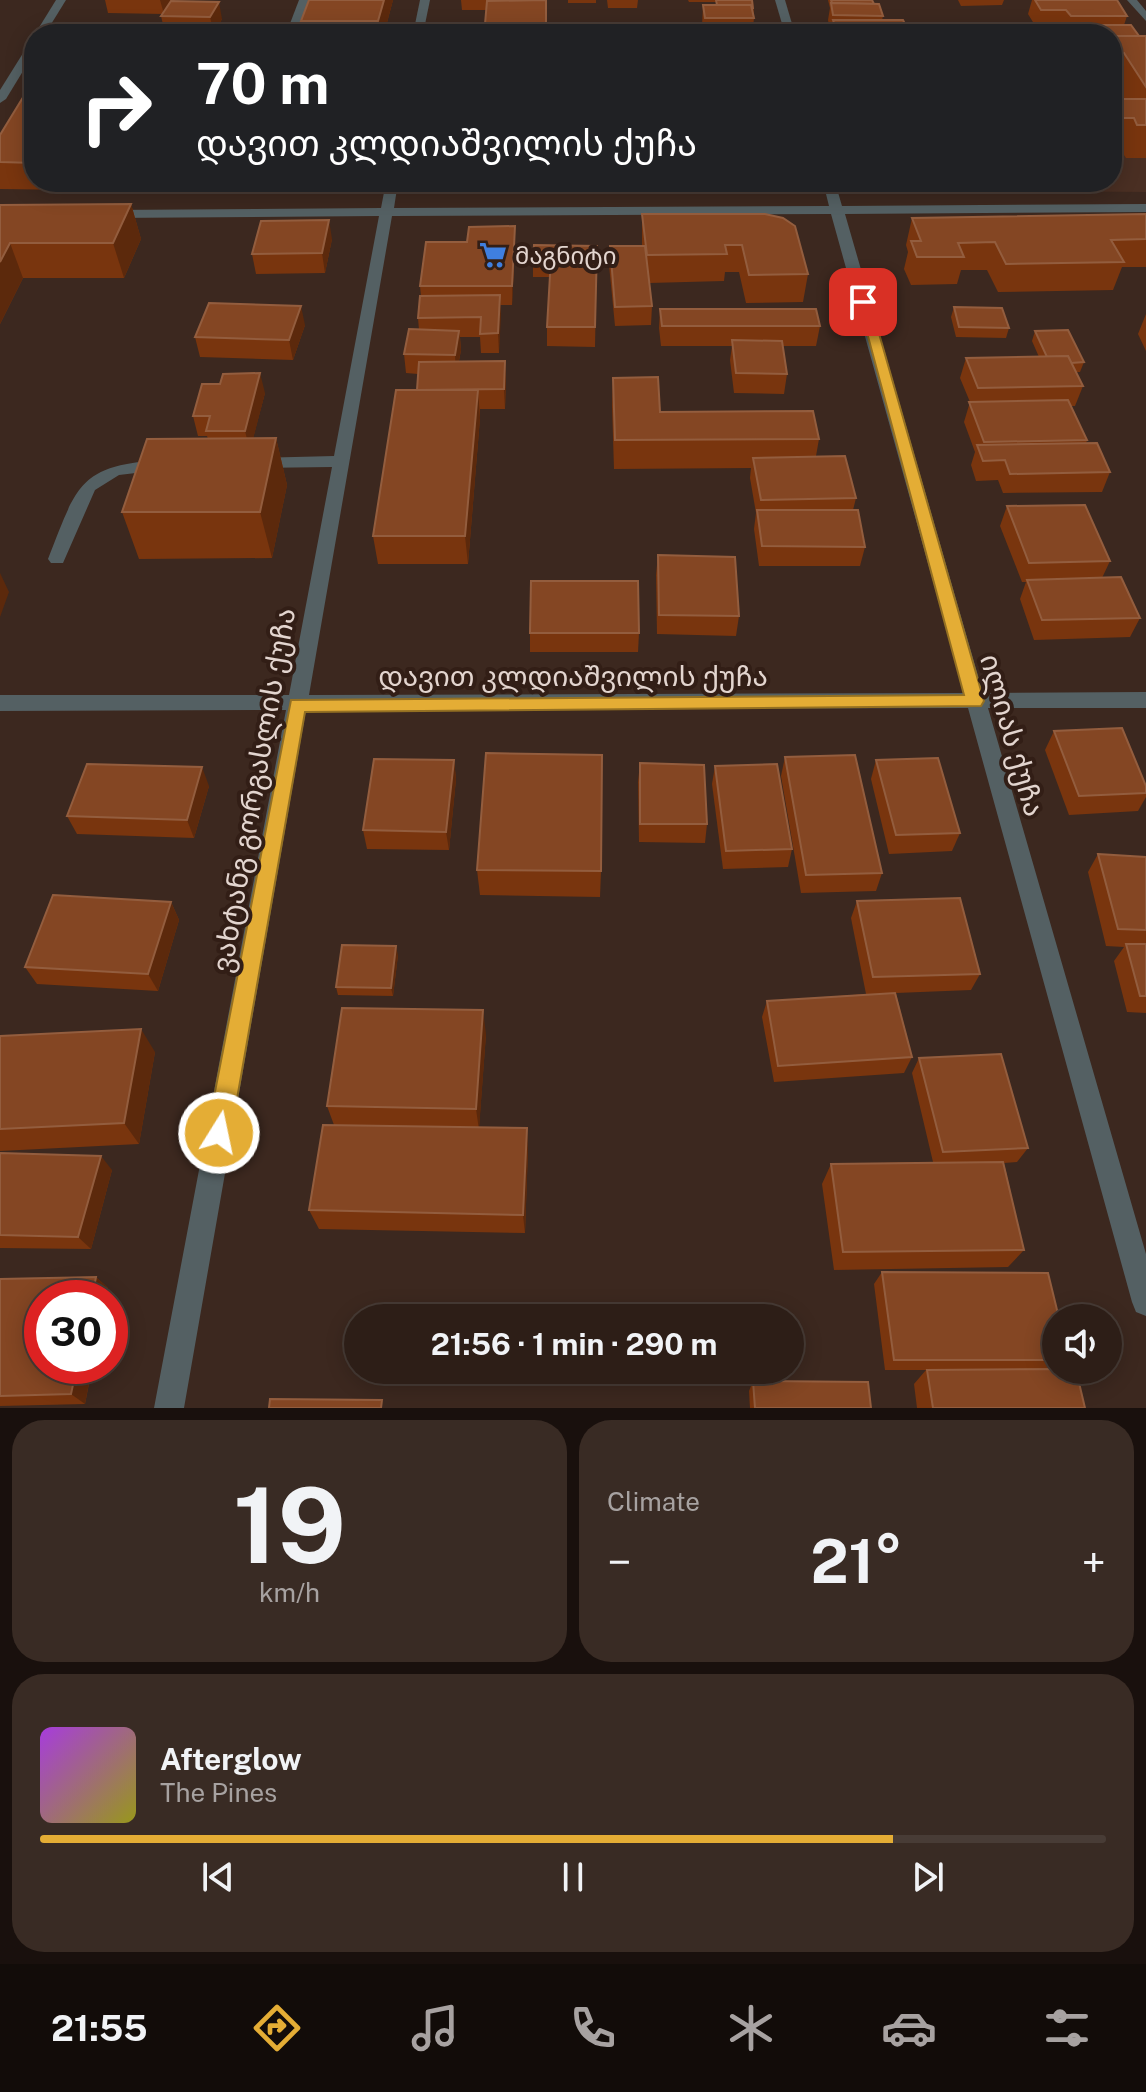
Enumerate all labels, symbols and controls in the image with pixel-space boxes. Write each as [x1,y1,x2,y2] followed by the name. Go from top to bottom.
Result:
[196,51,329,117] text: 70 m
[64,56,168,160] icon: right
[196,122,697,164] text: დავით კლდიაშვილის ქუჩა
[478,240,508,270] supermarket icon: მაგნიტი
[515,241,617,270] place label: მაგნიტი
[829,268,897,336] pin
[841,280,885,324] icon: arrive
[205,605,302,975] street label: ვახტანგ გორგასლის ქუჩა
[973,650,1052,820] street label: ილიას ქუჩა
[378,659,768,693] street label: დავით კლდიაშვილის ქუჩა
[177,1091,261,1175] position arrow
[24,1280,128,1384] speed limit sign: 30
[1042,1304,1122,1384] map controls
[1042,1304,1122,1384] button: sound
[431,1326,717,1362] text: 21:56 · 1 min · 290 m
[233,1464,346,1586] text: 19
[607,1486,700,1517] text: Climate
[810,1526,903,1597] text: 21°
[607,1536,631,1588] text: −
[1082,1536,1106,1588] text: +
[259,1577,320,1608] text: km/h
[160,1741,302,1777] text: Afterglow
[160,1777,277,1808] text: The Pines
[196,1855,240,1899] icon: previous
[551,1855,595,1899] icon: pause
[906,1855,950,1899] icon: next
[249,2000,305,2056] icon: directions
[407,2000,463,2056] icon: music
[565,2000,621,2056] icon: phone
[723,2000,779,2056] icon: climate
[881,2000,937,2056] icon: car
[1039,2000,1095,2056] icon: filters
[51,2007,148,2049] text: 21:55

